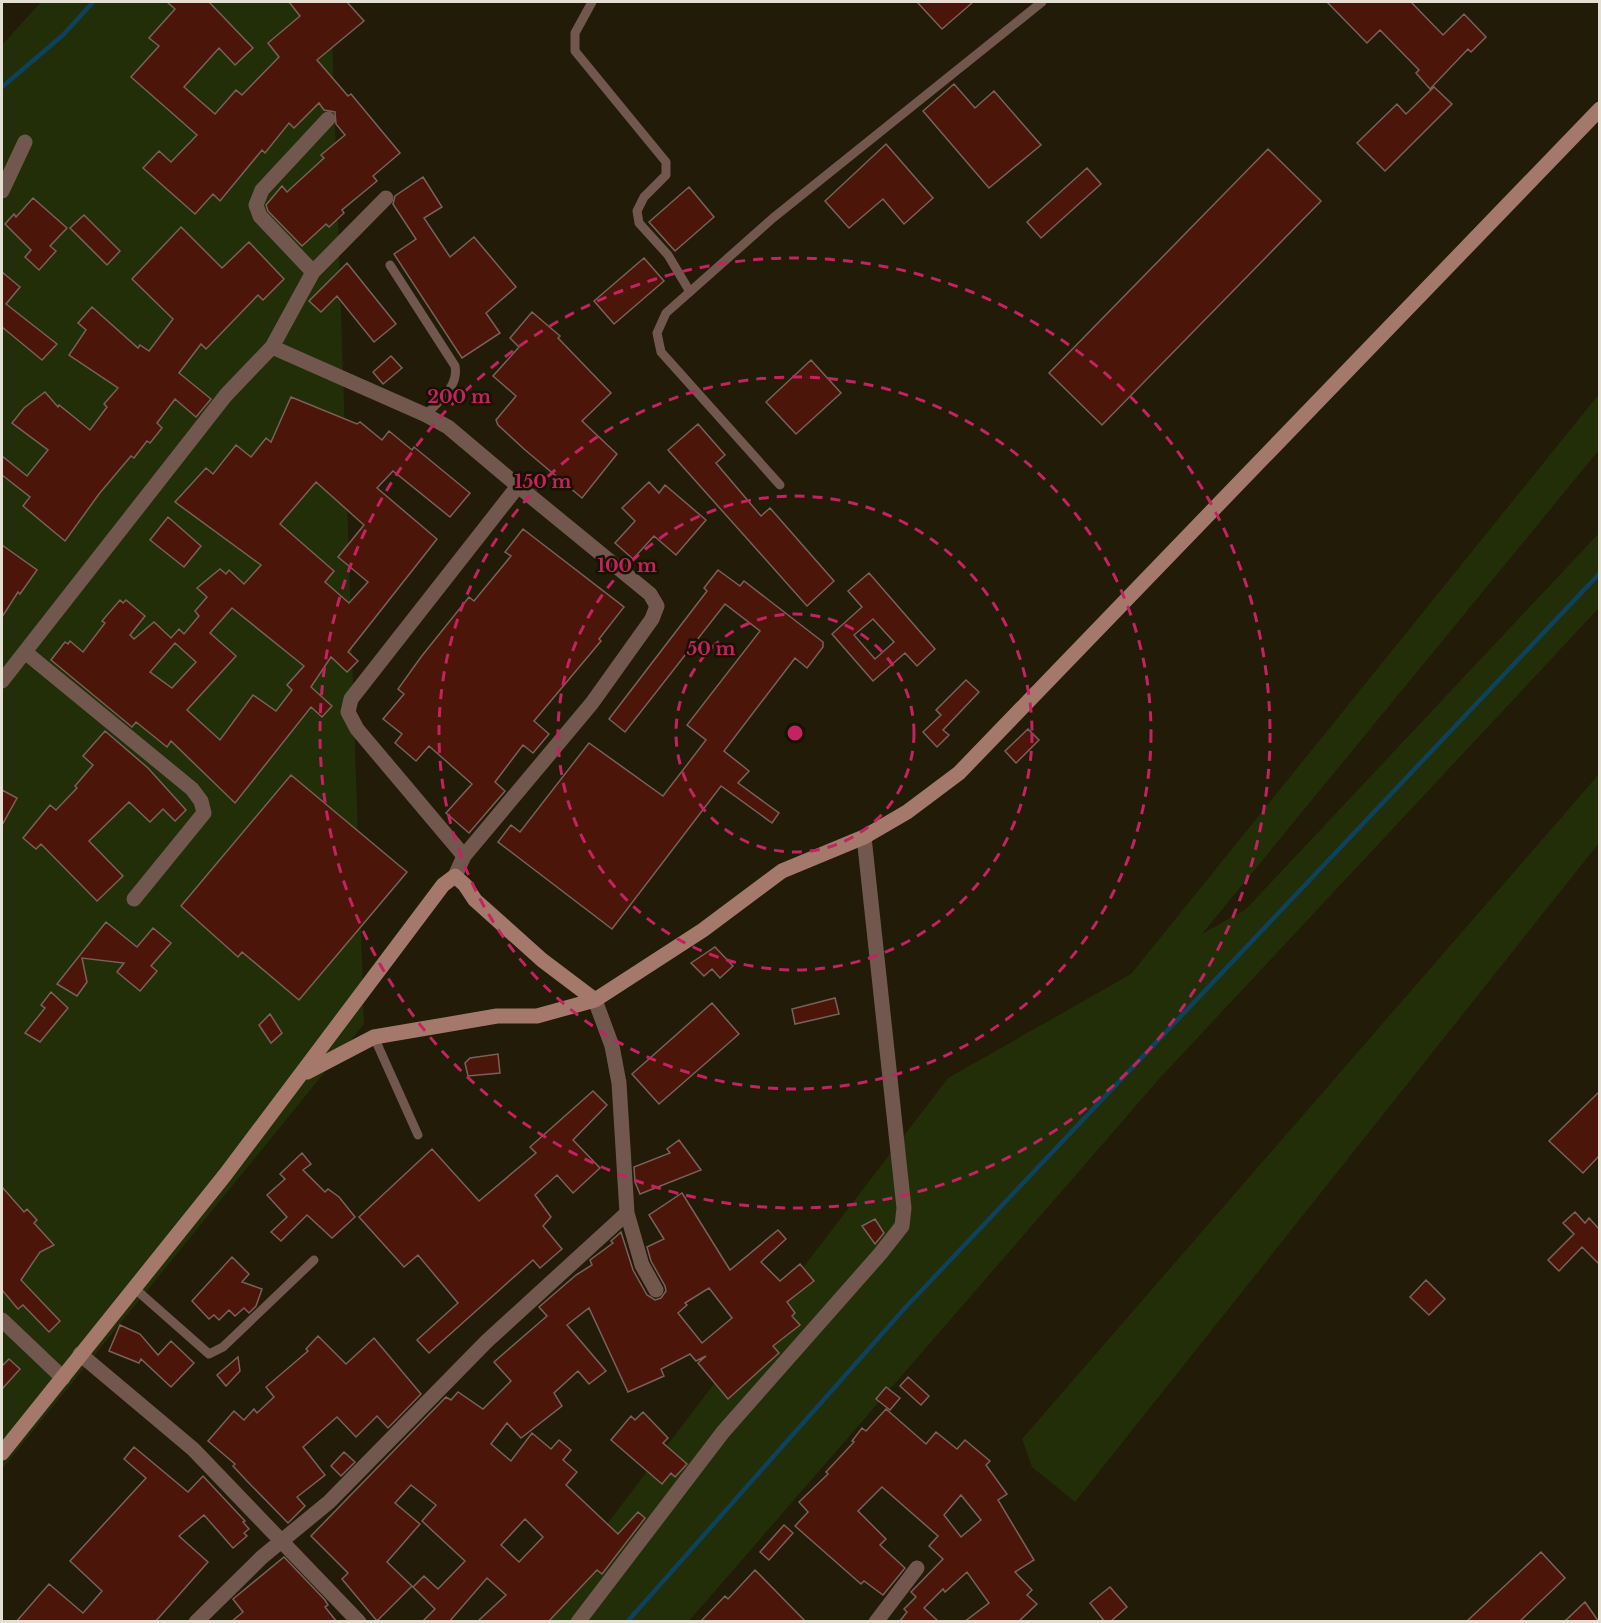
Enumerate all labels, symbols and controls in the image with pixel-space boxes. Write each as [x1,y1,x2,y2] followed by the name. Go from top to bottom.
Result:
[427,386,491,408] text: 200 m
[515,471,572,493] text: 150 m
[597,555,657,577] text: 100 m
[687,638,736,660] text: 50 m
[785,723,805,743] centre of rings

